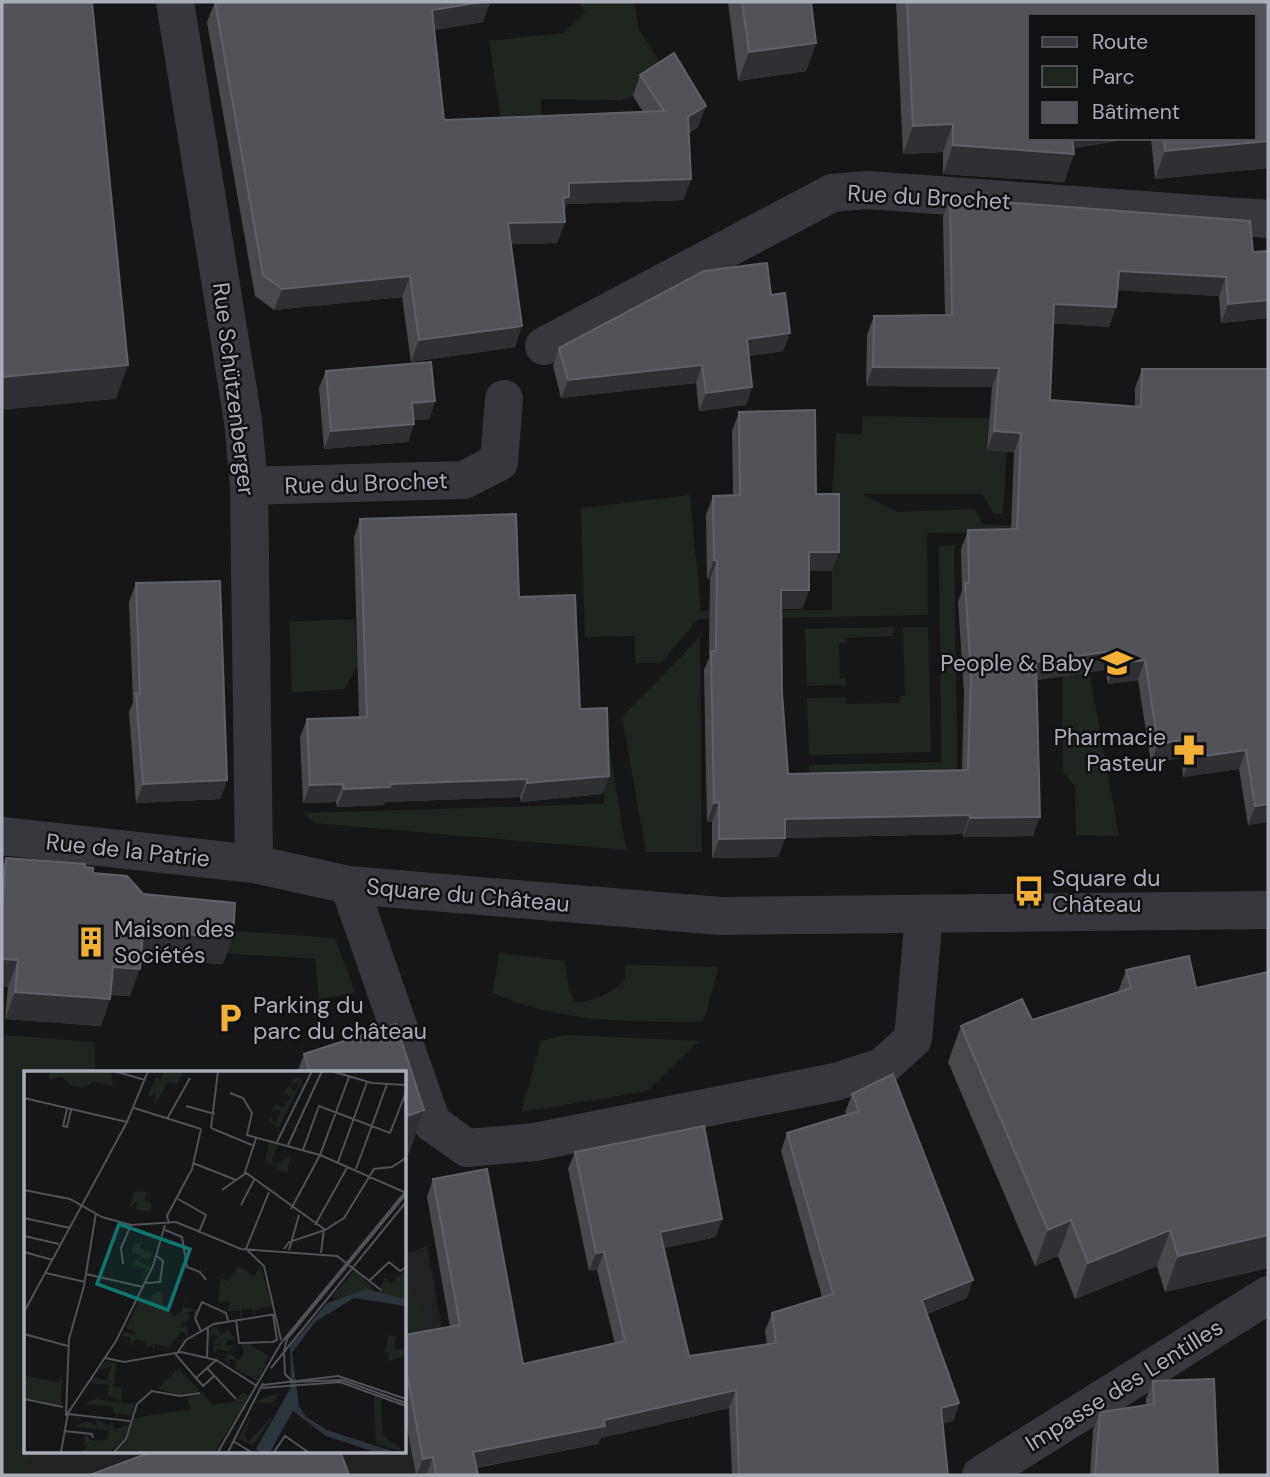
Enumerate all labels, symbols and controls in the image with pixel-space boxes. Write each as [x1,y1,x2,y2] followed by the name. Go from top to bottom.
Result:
[1028,14,1256,140] legend
[1092,28,1148,56] text: Route
[1092,63,1135,91] text: Parc
[1092,98,1180,126] text: Bâtiment
[847,178,1011,216] street label: Rue du Brochet
[206,281,262,497] street label: Rue Schützenberger
[284,465,448,501] street label: Rue du Brochet
[1100,646,1134,680] school or university icon: People & Baby
[940,648,1094,678] place label: People & Baby
[1054,722,1166,778] place label: Pharmacie Pasteur
[1172,733,1206,767] pharmacy icon: Pharmacie Pasteur
[45,826,211,874] street label: Rue de la Patrie
[1052,863,1160,919] place label: Square du Château
[365,871,571,919] street label: Square du Château
[1012,874,1046,908] bus stop icon: Square du Château
[114,914,235,970] place label: Maison des Sociétés
[74,925,108,959] building icon: Maison des Sociétés
[253,990,427,1046] place label: Parking du parc du château
[213,1001,247,1035] parking icon: Parking du parc du château
[24,1071,406,1452] inset map
[1020,1312,1228,1458] street label: Impasse des Lentilles

